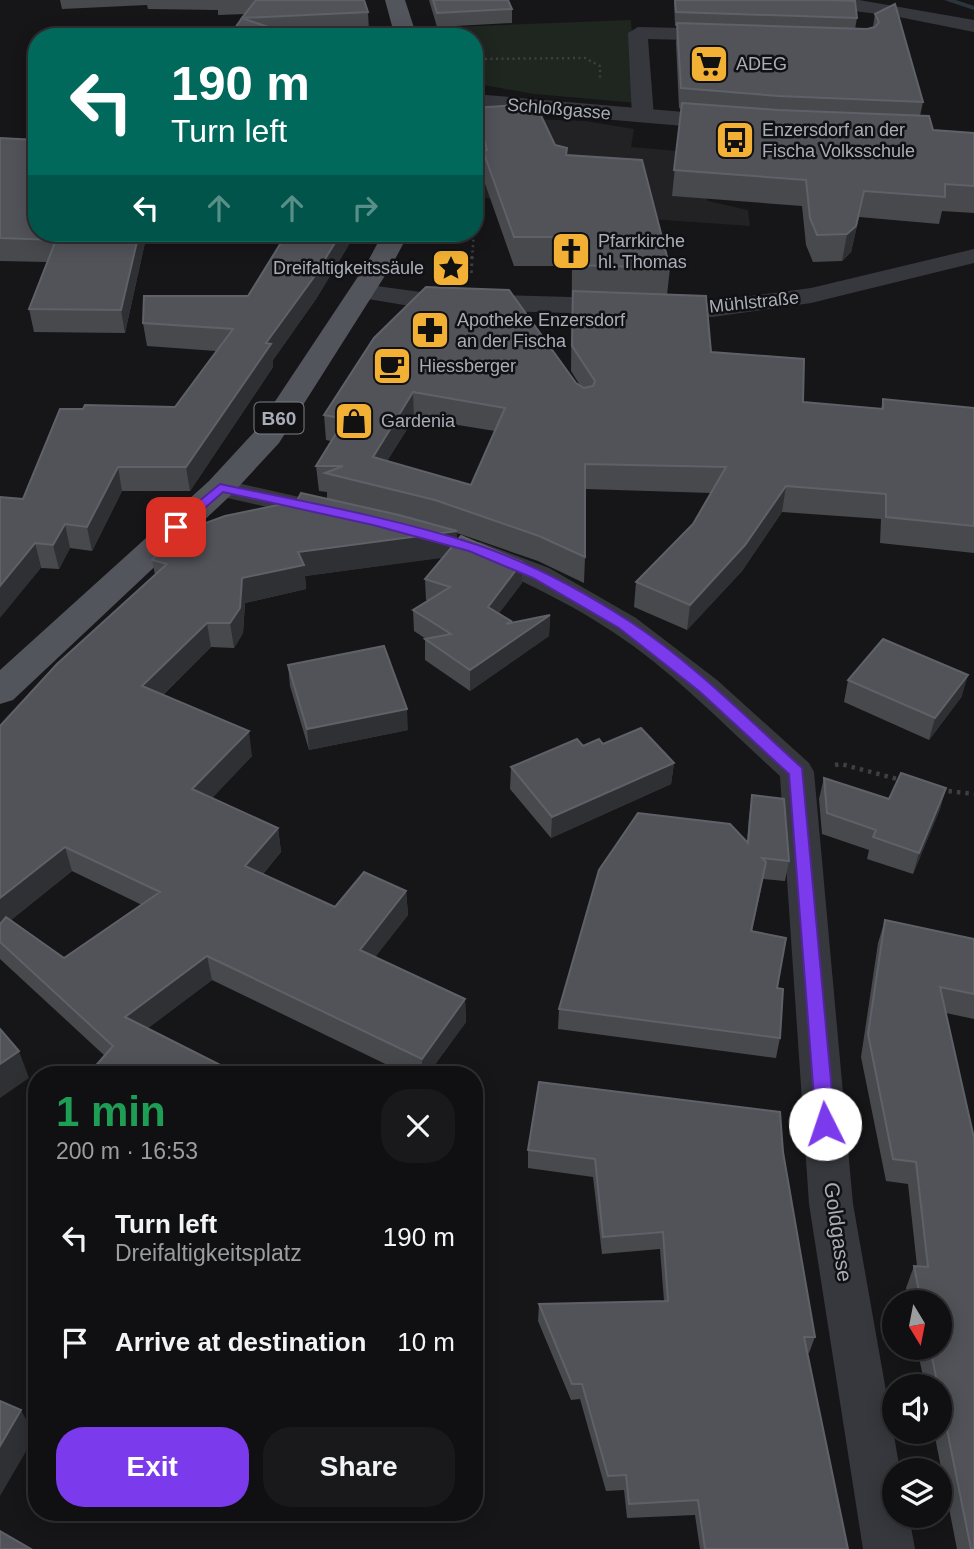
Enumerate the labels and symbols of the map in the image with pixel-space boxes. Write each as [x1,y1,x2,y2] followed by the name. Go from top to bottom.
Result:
[688,43,730,85] supermarket icon: ADEG
[736,54,787,74] place label: ADEG
[506,95,612,123] street label: Schloßgasse
[714,119,756,161] bus stop icon: Enzersdorf an der Fischa Volksschule
[762,120,915,161] place label: Enzersdorf an der Fischa Volksschule
[550,230,592,272] church icon: Pfarrkirche hl. Thomas
[598,231,687,272] place label: Pfarrkirche hl. Thomas
[430,247,472,289] place icon: Dreifaltigkeitssäule
[273,258,424,278] place label: Dreifaltigkeitssäule
[708,287,800,317] street label: Mühlstraße
[409,309,451,351] pharmacy icon: Apotheke Enzersdorf an der Fischa
[457,310,626,351] place label: Apotheke Enzersdorf an der Fischa
[371,345,413,387] cafe icon: Hiessberger
[419,356,516,376] place label: Hiessberger
[333,400,375,442] shop icon: Gardenia
[254,402,304,434] road number: B60
[381,411,456,431] place label: Gardenia
[146,497,206,557] pin
[788,1087,862,1161] position arrow
[820,1181,857,1283] street label: Goldgasse
[882,1290,952,1360] north arrow

